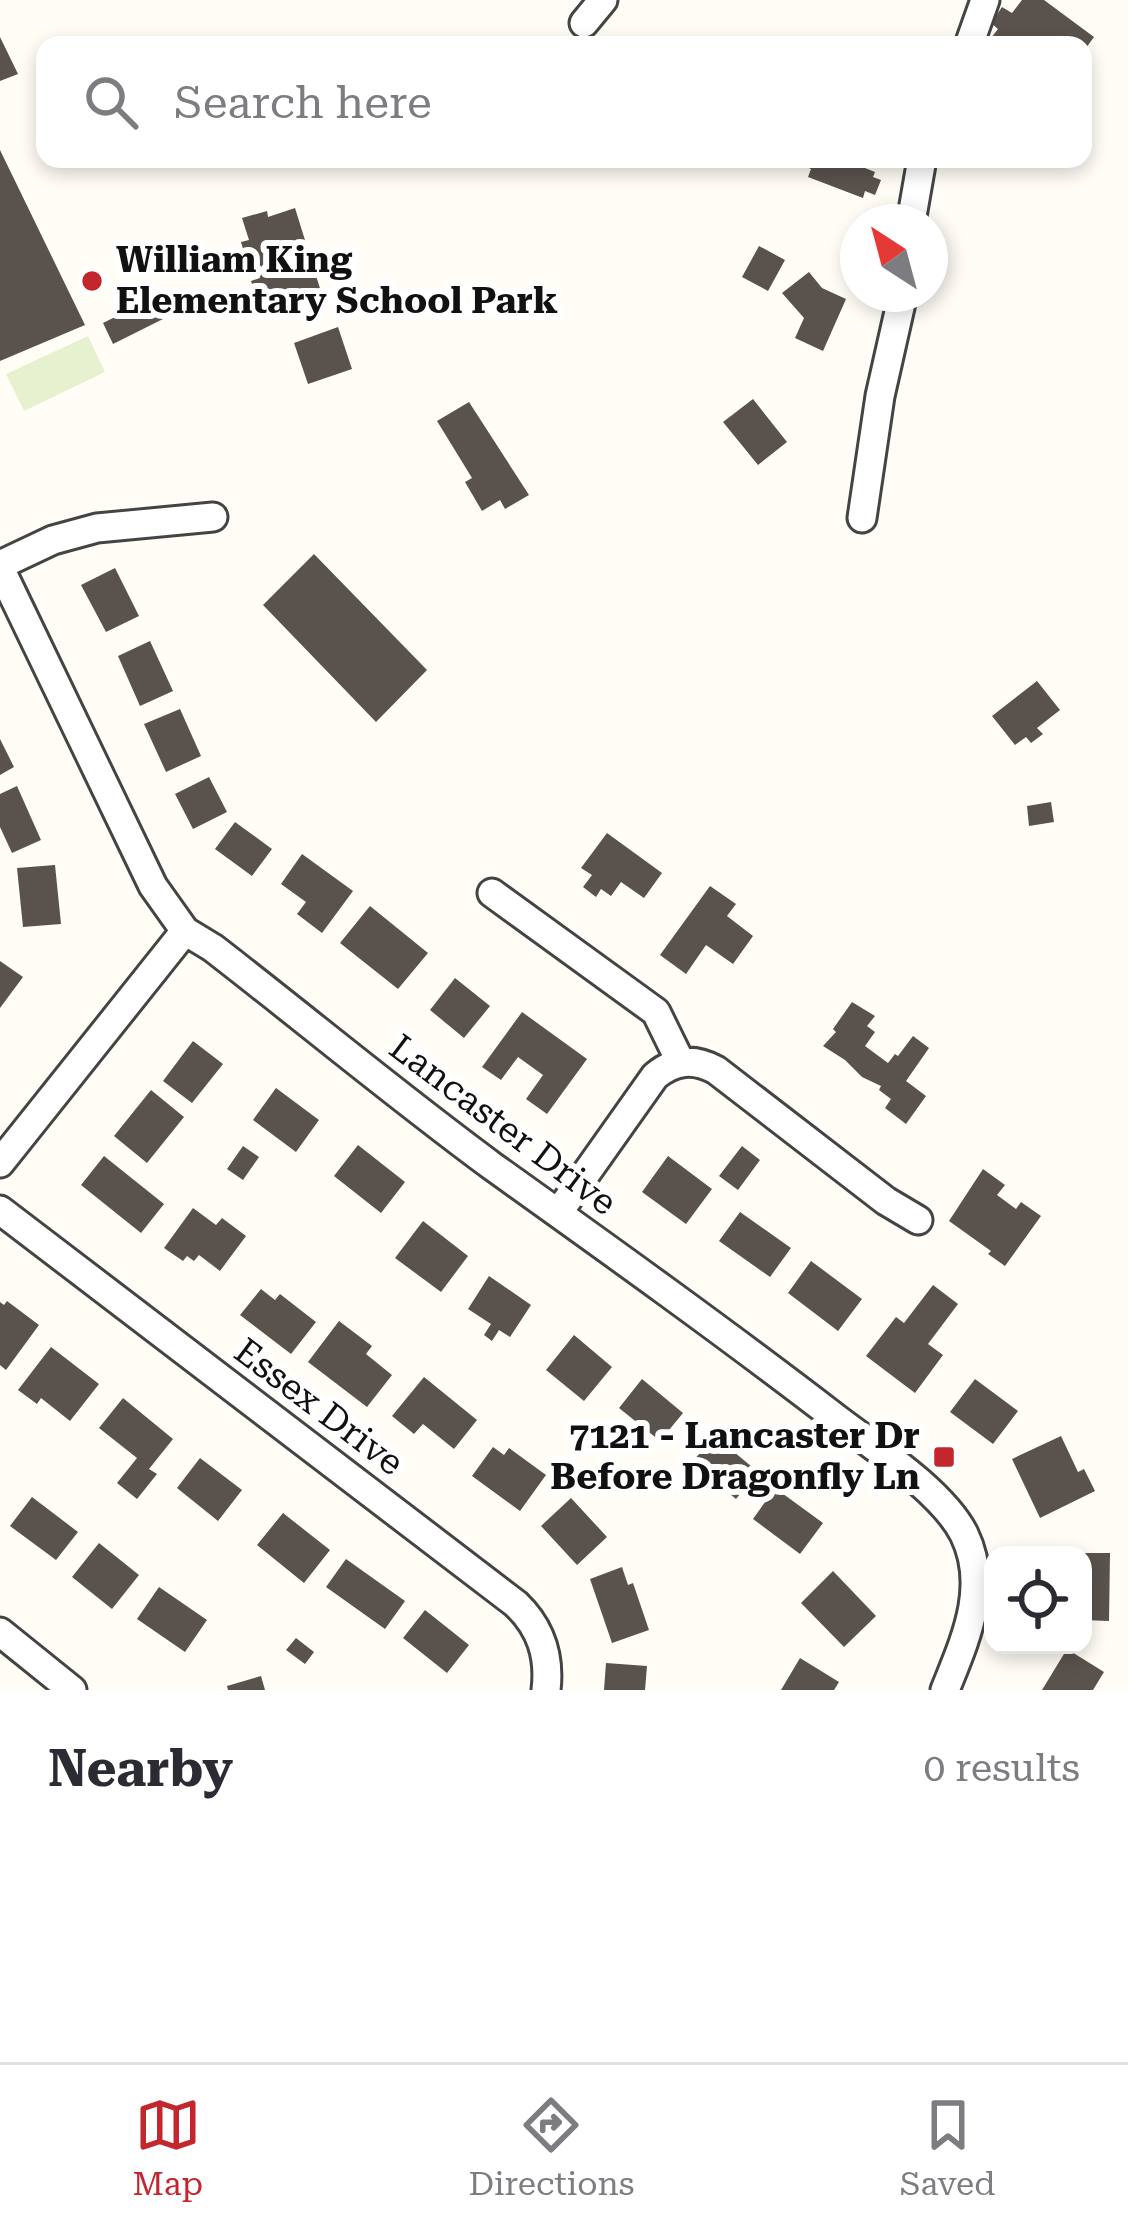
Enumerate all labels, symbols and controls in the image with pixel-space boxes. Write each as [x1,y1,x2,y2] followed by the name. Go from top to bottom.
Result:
[36,36,1092,168] search box
[78,69,144,135] icon: search
[174,76,432,129] text: Search here
[840,204,948,312] north arrow
[116,239,558,322] place label: William King Elementary School Park
[79,268,105,294] marker: William King Elementary School Park
[381,1026,625,1224] street label: Lancaster Drive
[226,1330,412,1484] street label: Essex Drive
[550,1415,920,1498] place label: 7121 - Lancaster Dr Before Dragonfly Ln
[931,1444,957,1470] marker: 7121 - Lancaster Dr Before Dragonfly Ln
[984,1546,1092,1654] map controls
[984,1546,1092,1654] button: locate
[48,1739,233,1798] text: Nearby
[923,1745,1080,1791] text: 0 results
[133,2092,203,2203] tab: Map
[468,2092,634,2203] tab: Directions
[900,2092,995,2203] tab: Saved

